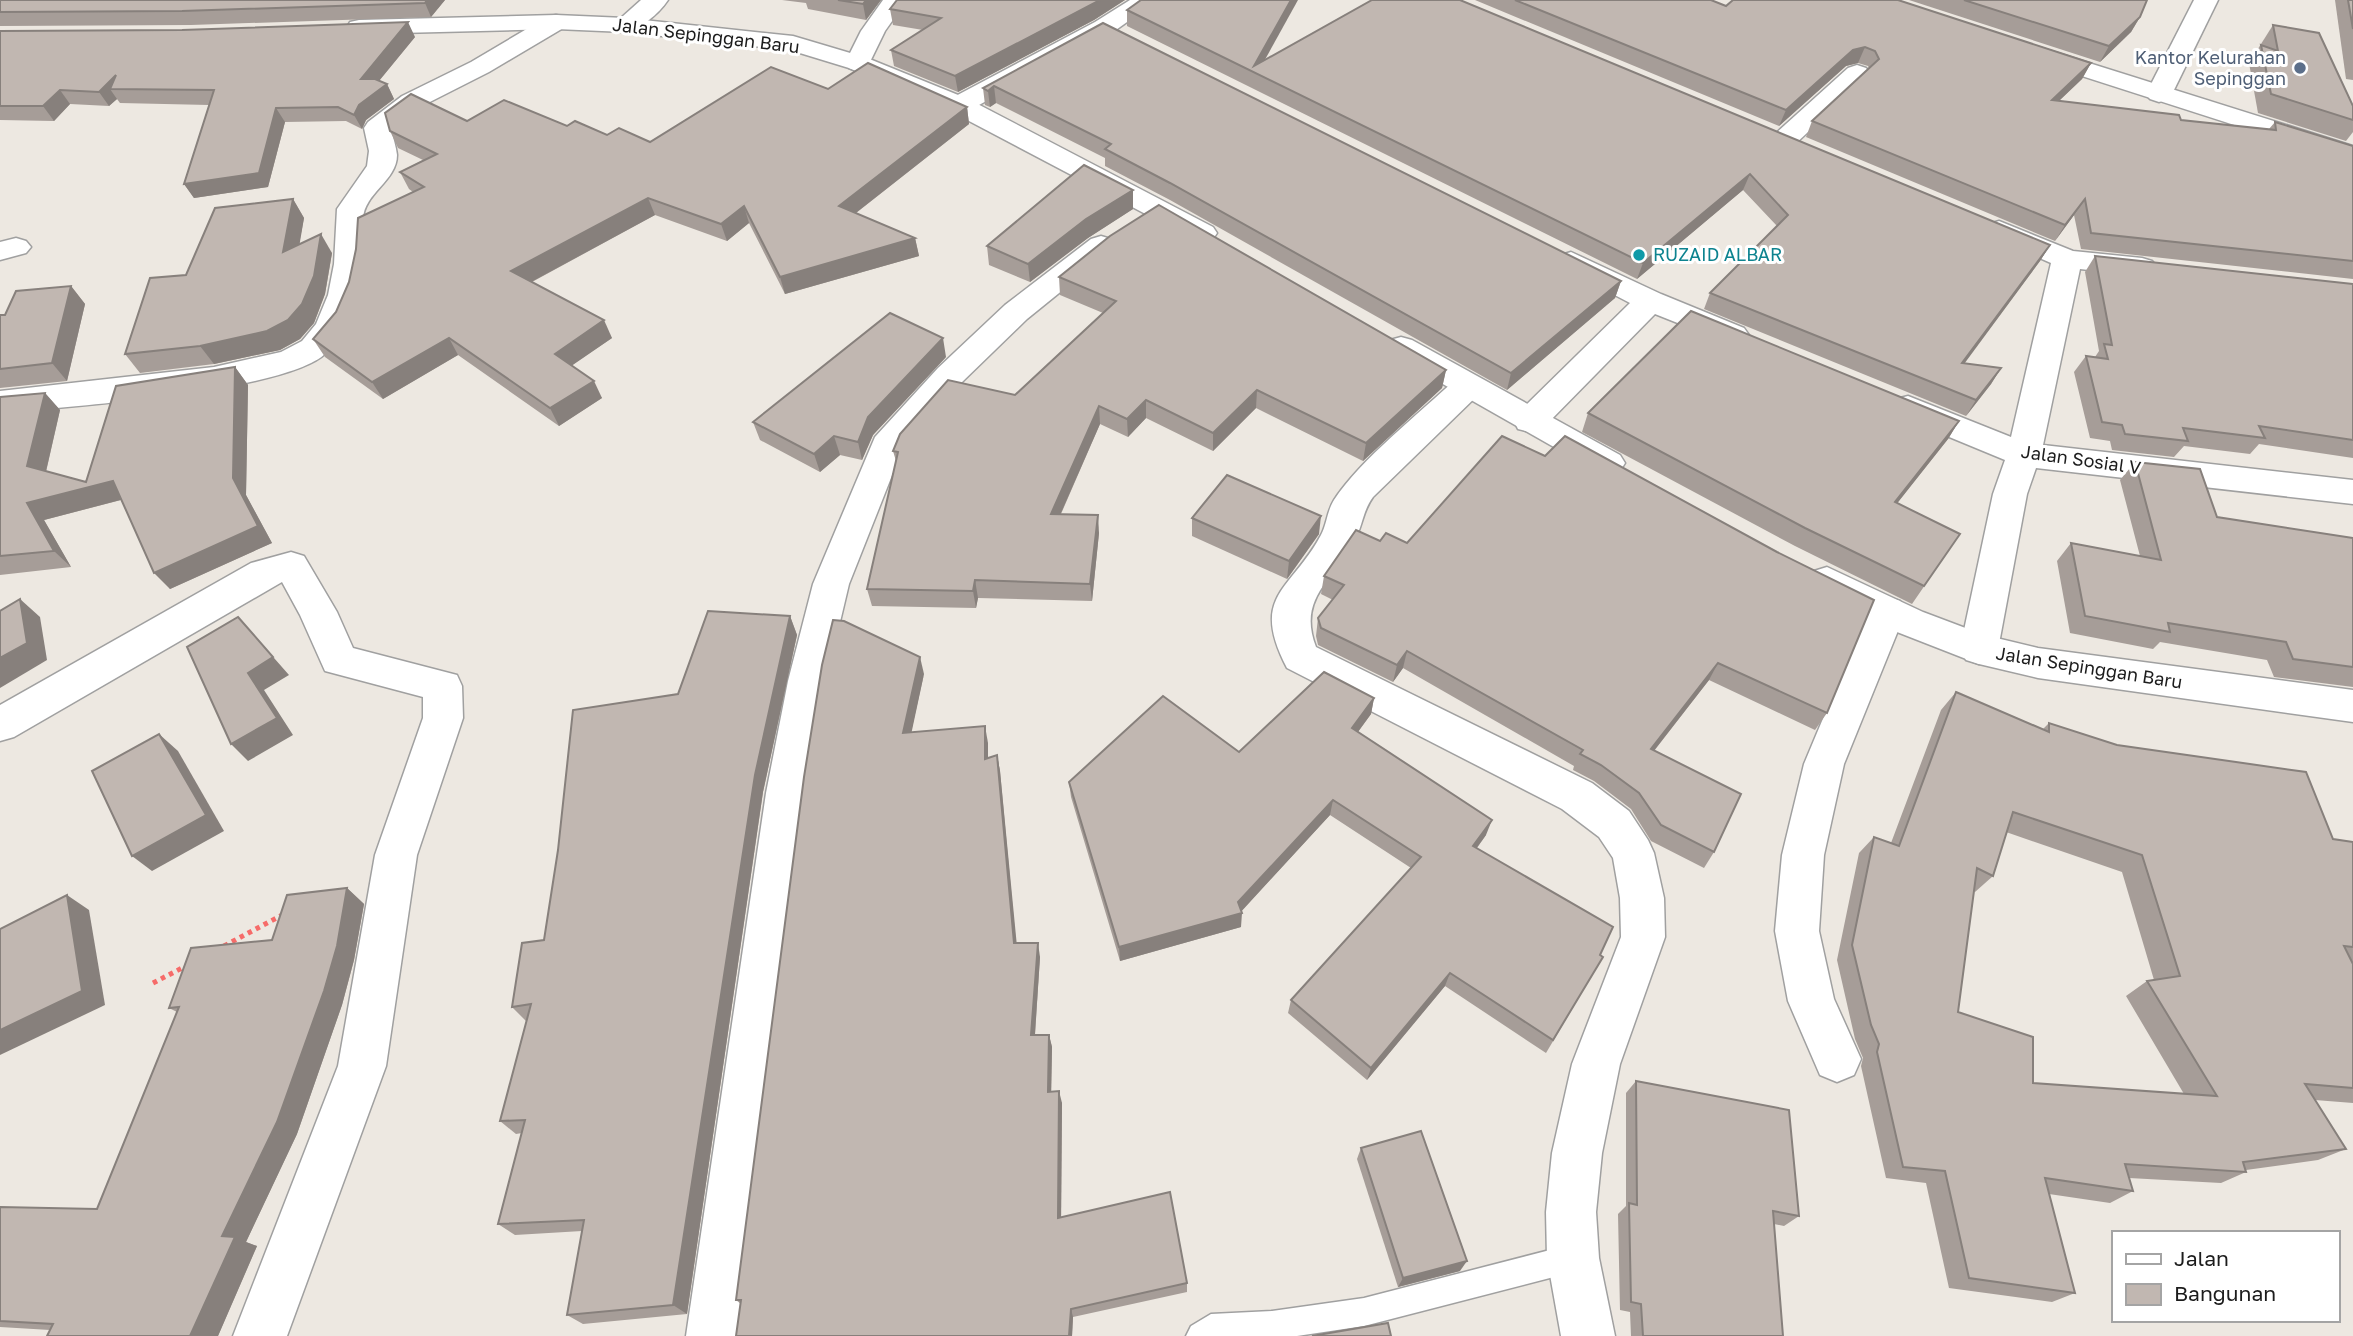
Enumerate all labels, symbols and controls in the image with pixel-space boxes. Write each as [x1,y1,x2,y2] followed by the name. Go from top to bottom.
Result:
[611,13,801,57] street label: Jalan Sepinggan Baru
[2135,46,2286,89] place label: Kantor Kelurahan Sepinggan
[2292,60,2308,76] marker: Kantor Kelurahan Sepinggan
[1653,243,1782,265] place label: RUZAID ALBAR
[1631,247,1647,263] marker: RUZAID ALBAR
[2020,440,2143,478] street label: Jalan Sosial V
[1994,641,2184,693] street label: Jalan Sepinggan Baru
[2112,1231,2339,1322] legend
[2174,1245,2229,1271] text: Jalan
[2174,1280,2276,1306] text: Bangunan

